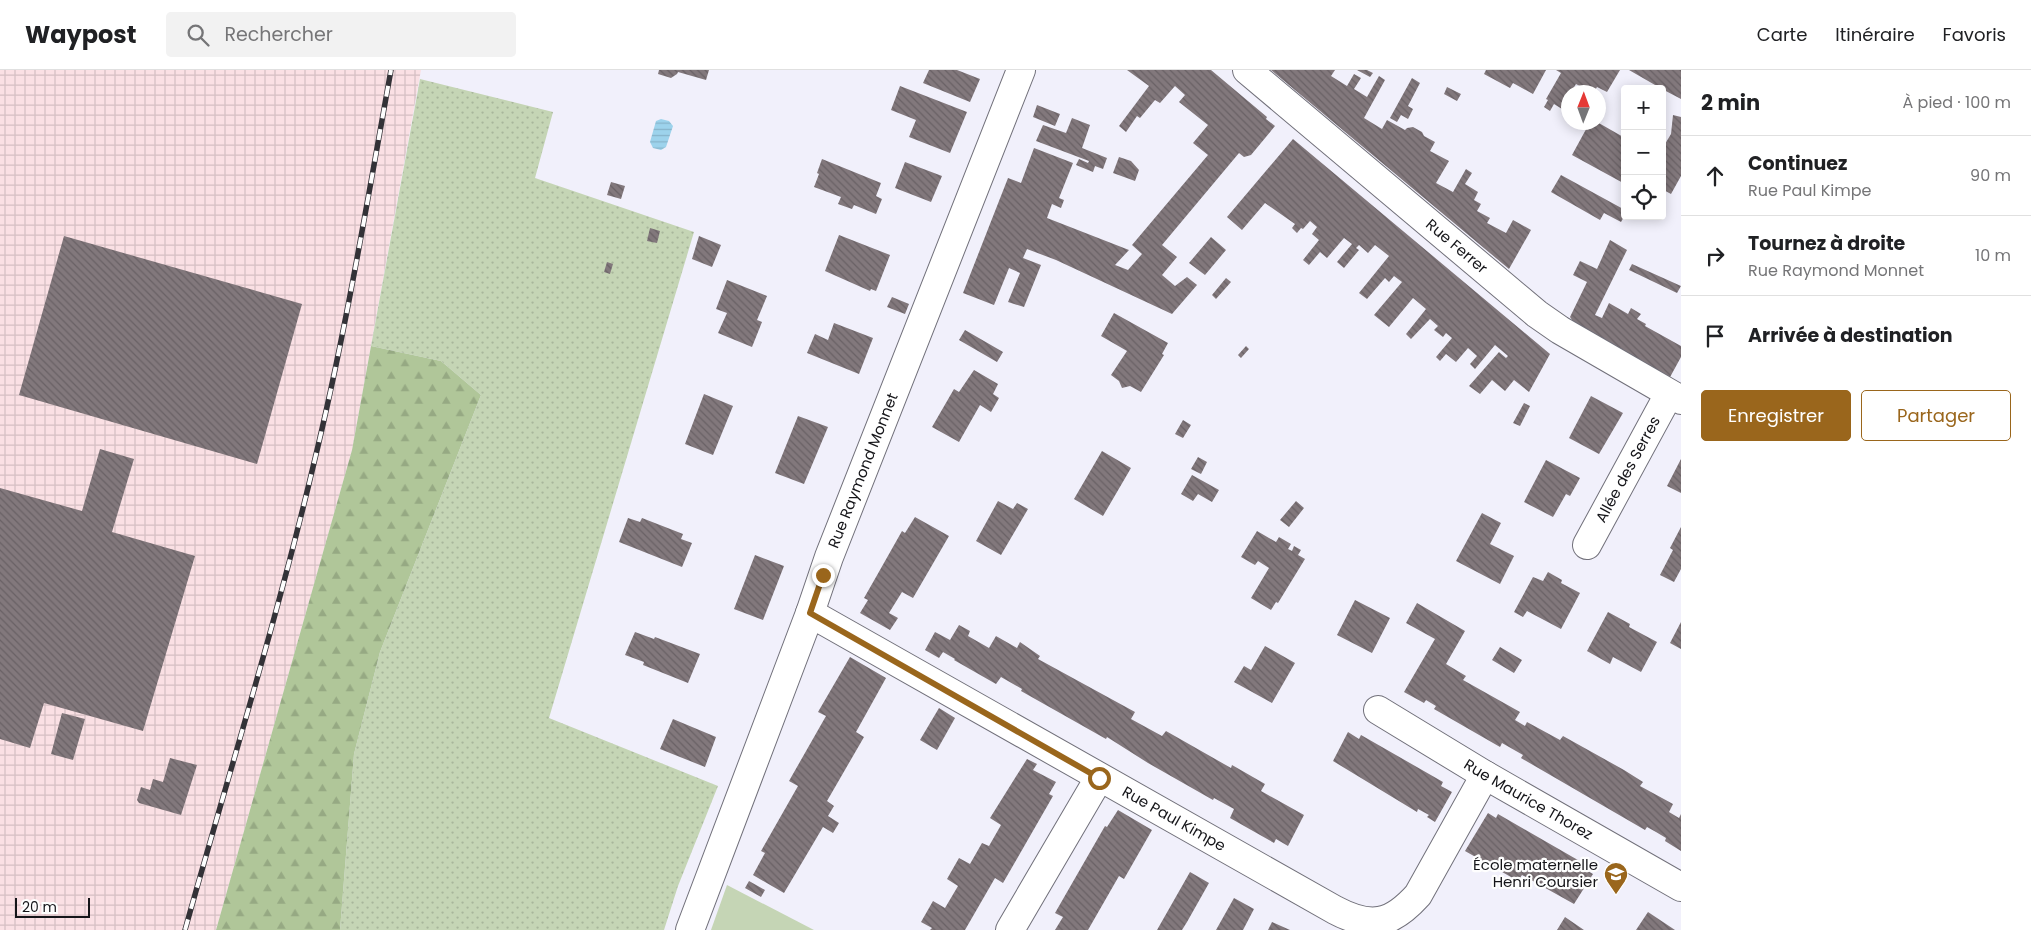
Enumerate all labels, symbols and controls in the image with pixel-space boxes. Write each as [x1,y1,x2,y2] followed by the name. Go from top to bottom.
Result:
[166,12,516,57] search box
[25,18,136,51] text: Waypost
[184,21,212,49] icon: search
[224,21,333,48] text: Rechercher
[1757,22,1807,47] text: Carte
[1835,22,1915,47] text: Itinéraire
[1943,22,2006,47] text: Favoris
[1561,85,1606,130] north arrow
[1621,85,1666,220] map controls
[1621,85,1666,130] button: +
[1701,88,1760,117] text: 2 min
[1903,91,2011,114] text: À pied · 100 m
[1621,130,1666,175] button: −
[1748,150,1847,177] text: Continuez
[1701,162,1729,190] icon: ahead
[1970,164,2011,187] text: 90 m
[1621,175,1666,220] button: locate
[1748,179,1871,202] text: Rue Paul Kimpe
[1421,214,1493,278] street label: Rue Ferrer
[1748,230,1905,257] text: Tournez à droite
[1701,242,1729,270] icon: right
[1975,244,2011,267] text: 10 m
[1748,259,1924,282] text: Rue Raymond Monnet
[1701,322,1729,350] icon: arrive
[1748,322,1953,349] text: Arrivée à destination
[823,390,903,551] street label: Rue Raymond Monnet
[1701,390,1851,441] button: Enregistrer
[1861,390,2011,441] button: Partager
[1590,412,1665,526] street label: Allée des Serres
[812,564,835,587] route end
[1460,754,1597,845] street label: Rue Maurice Thorez
[1088,767,1111,790] route start
[1118,781,1230,856] street label: Rue Paul Kimpe
[1473,854,1598,892] place label: École maternelle Henri Coursier
[1603,861,1629,895] school or university icon: École maternelle Henri Coursier
[15,895,90,918] scale bar
[22,897,57,917] text: 20 m

